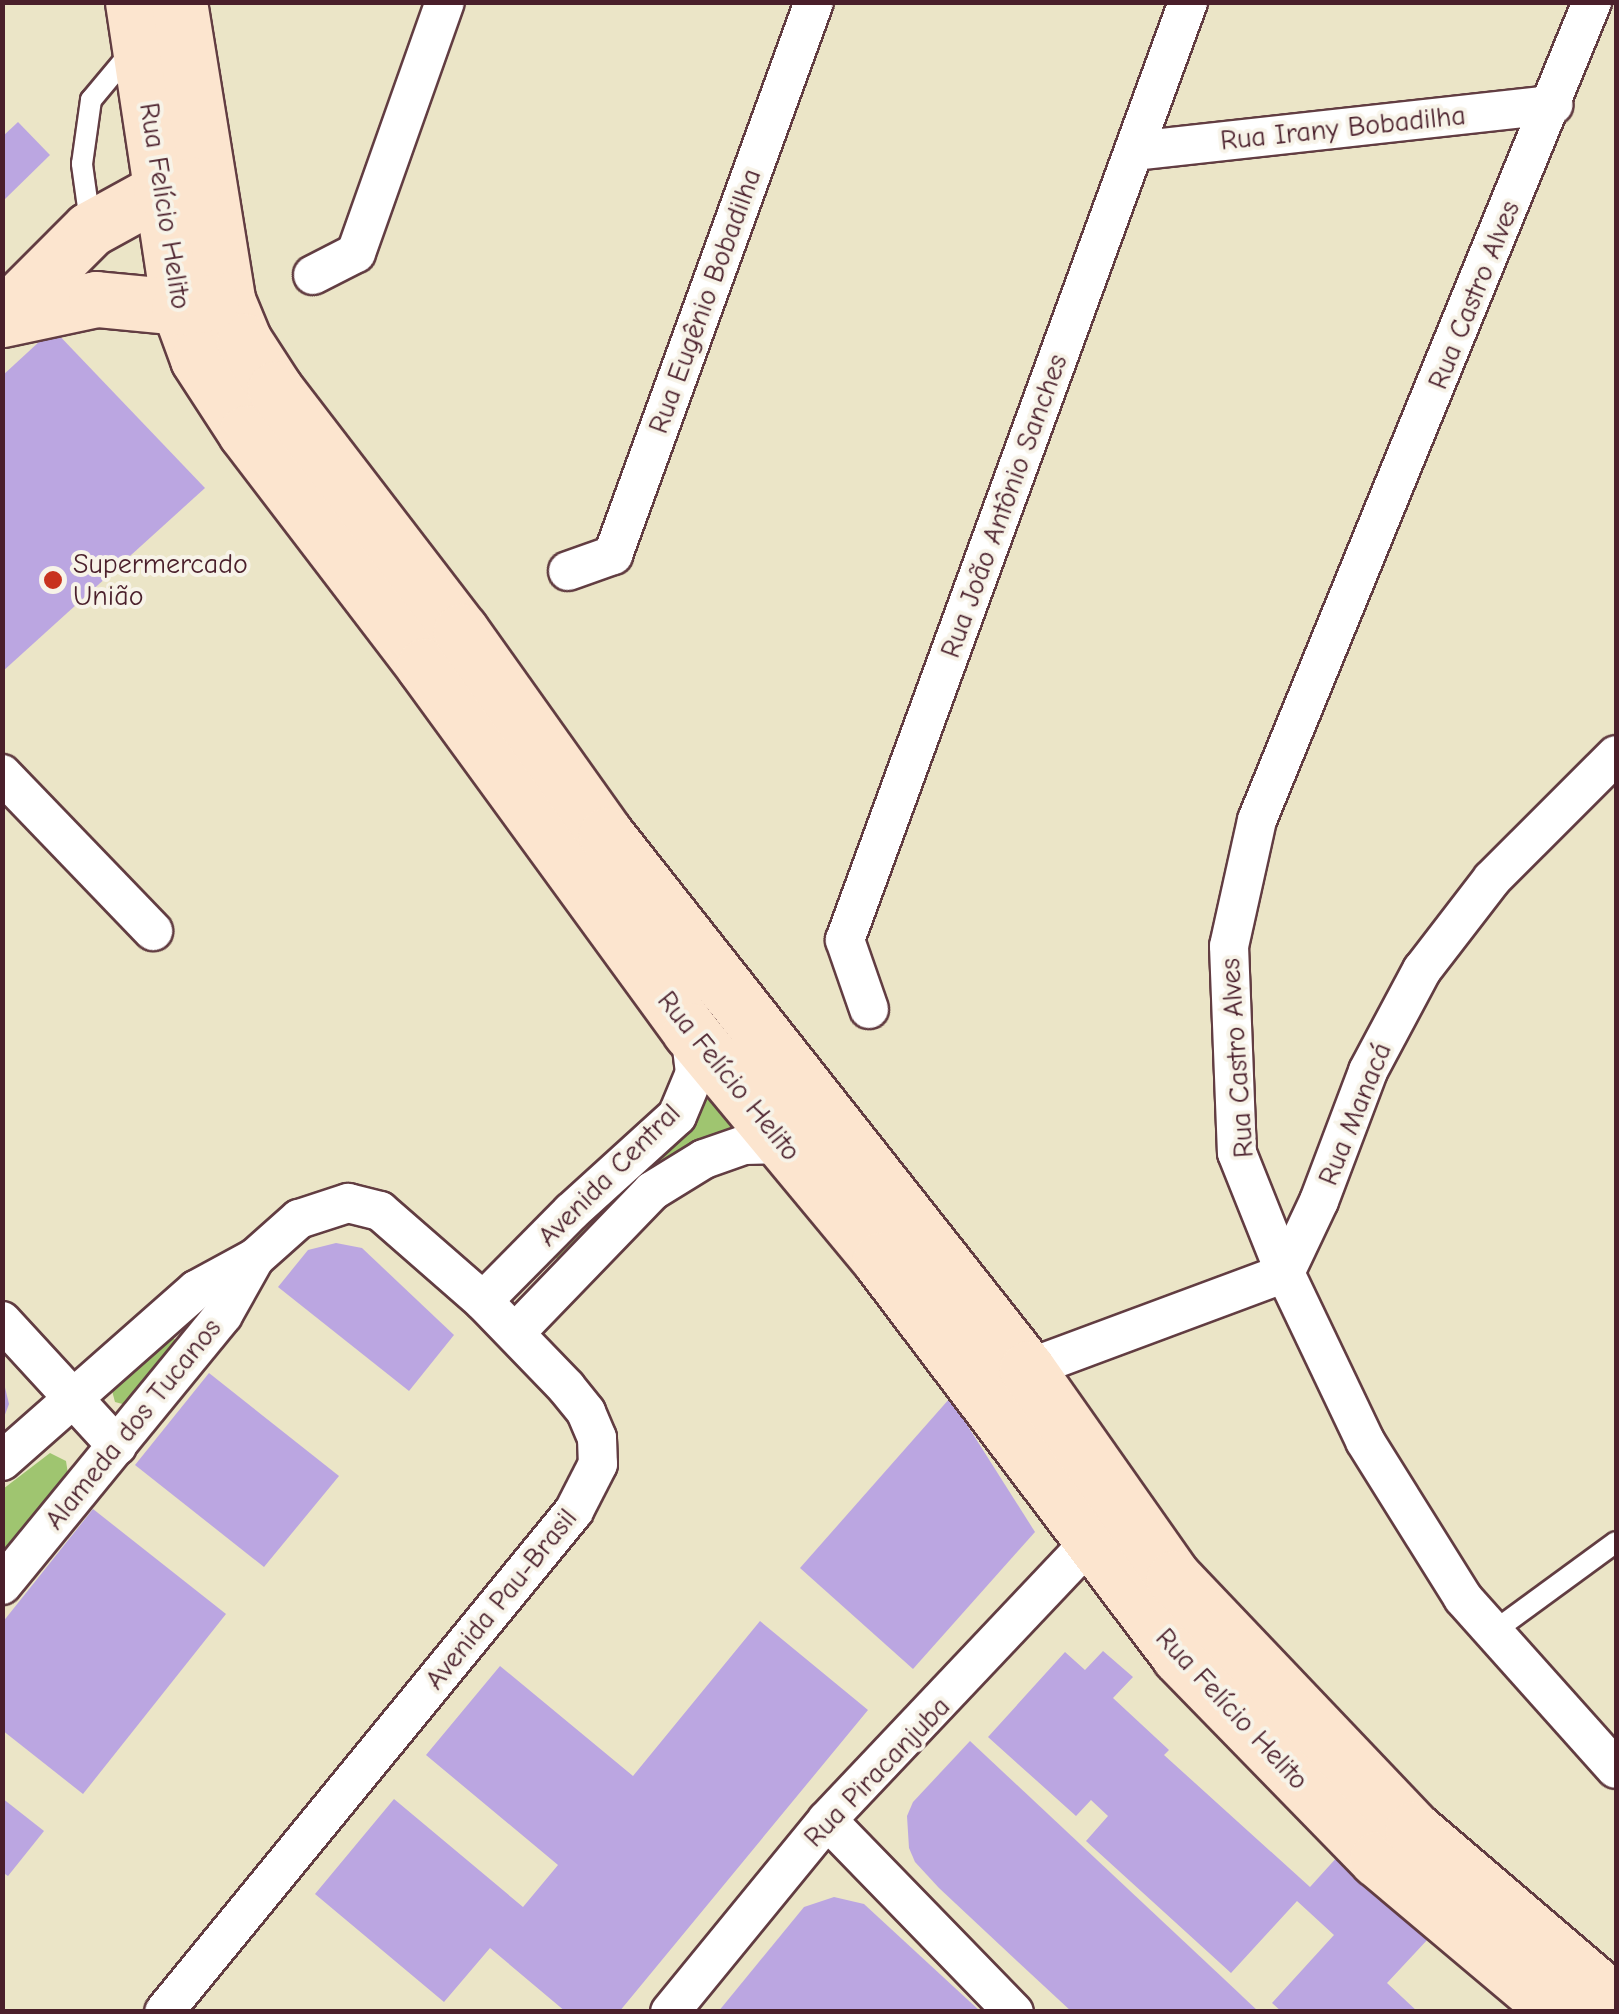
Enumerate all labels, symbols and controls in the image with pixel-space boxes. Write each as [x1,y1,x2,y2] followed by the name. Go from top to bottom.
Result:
[1219,98,1467,158] street label: Rua Irany Bobadilha
[132,100,198,312] street label: Rua Felício Helito
[641,164,769,438] street label: Rua Eugênio Bobadilha
[1421,196,1527,394] street label: Rua Castro Alves
[933,350,1075,662] street label: Rua João Antônio Sanches
[73,547,248,613] place label: Supermercado União
[42,569,64,591] marker: Supermercado União
[1213,957,1261,1159] street label: Rua Castro Alves
[650,984,808,1168] street label: Rua Felício Helito
[1311,1038,1399,1190] street label: Rua Manacá
[531,1097,687,1253] street label: Avenida Central
[38,1312,228,1536] street label: Alameda dos Tucanos
[418,1502,584,1696] street label: Avenida Pau-Brasil
[1149,1621,1315,1797] street label: Rua Felício Helito
[797,1690,957,1854] street label: Rua Piracanjuba

